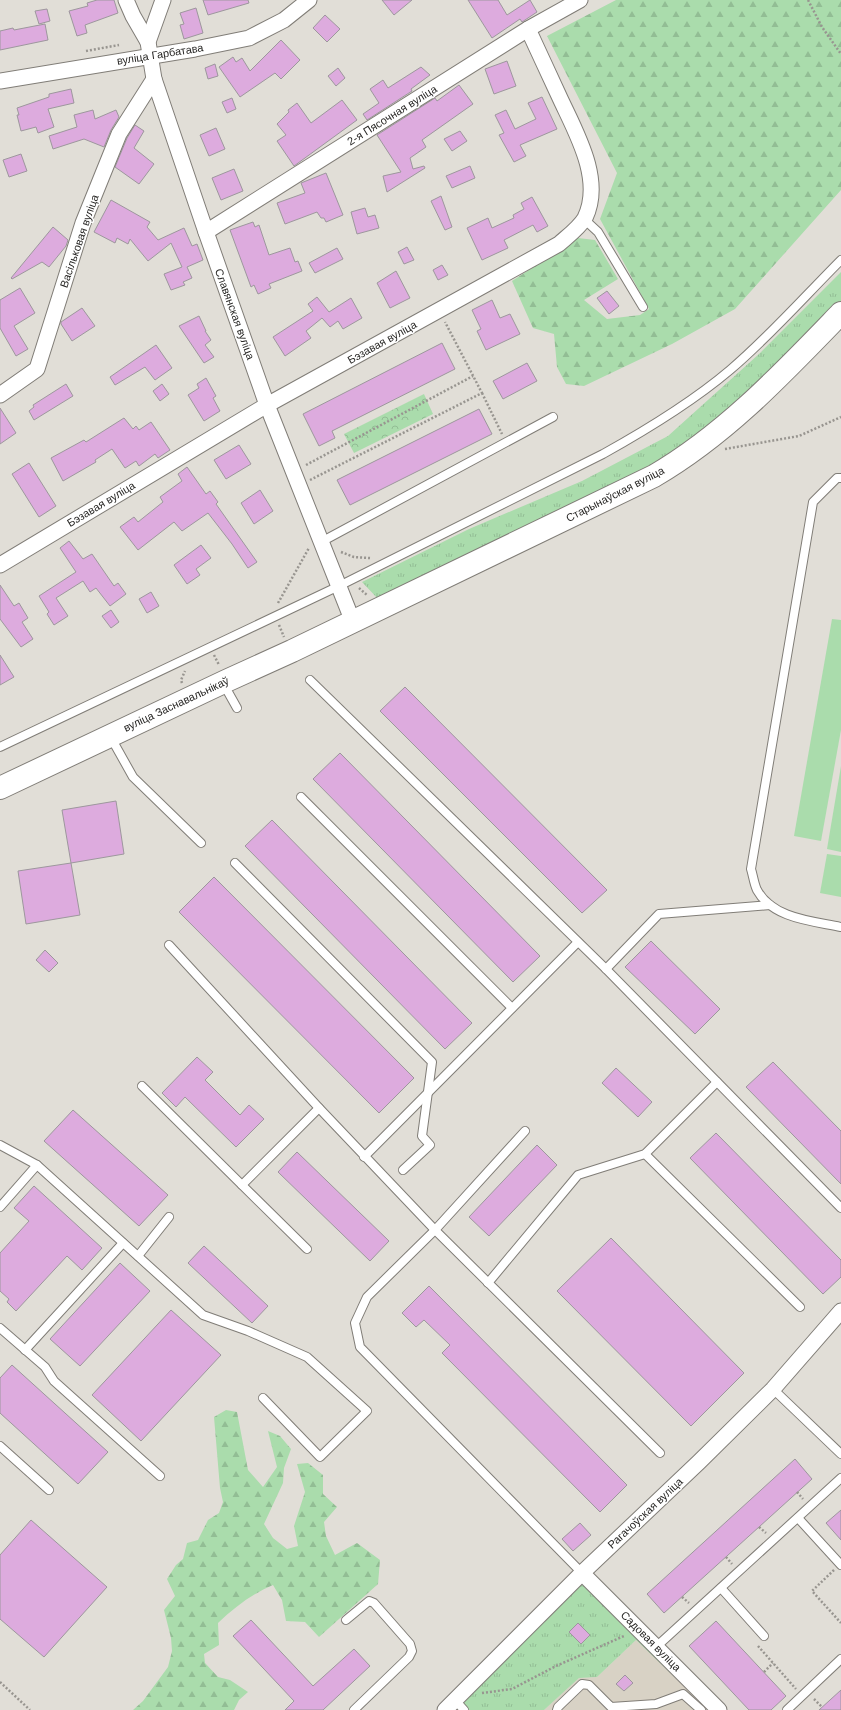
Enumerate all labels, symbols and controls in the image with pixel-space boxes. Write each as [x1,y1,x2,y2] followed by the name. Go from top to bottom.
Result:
[116,41,205,67] street label: вуліца Гарбатава
[345,82,440,147] street label: 2-я Пясочная вуліца
[57,192,101,289] street label: Васільковая вуліца
[213,267,257,362] street label: Славянская вуліца
[345,318,419,366] street label: Бэзавая вуліца
[564,464,667,524] street label: Старынаўская вуліца
[65,479,138,529] street label: Бэзавая вуліца
[121,674,231,734] street label: вуліца Заснавальнікаў
[605,1475,686,1551] street label: Рагачоўская вуліца
[619,1609,684,1674] street label: Садовая вуліца

